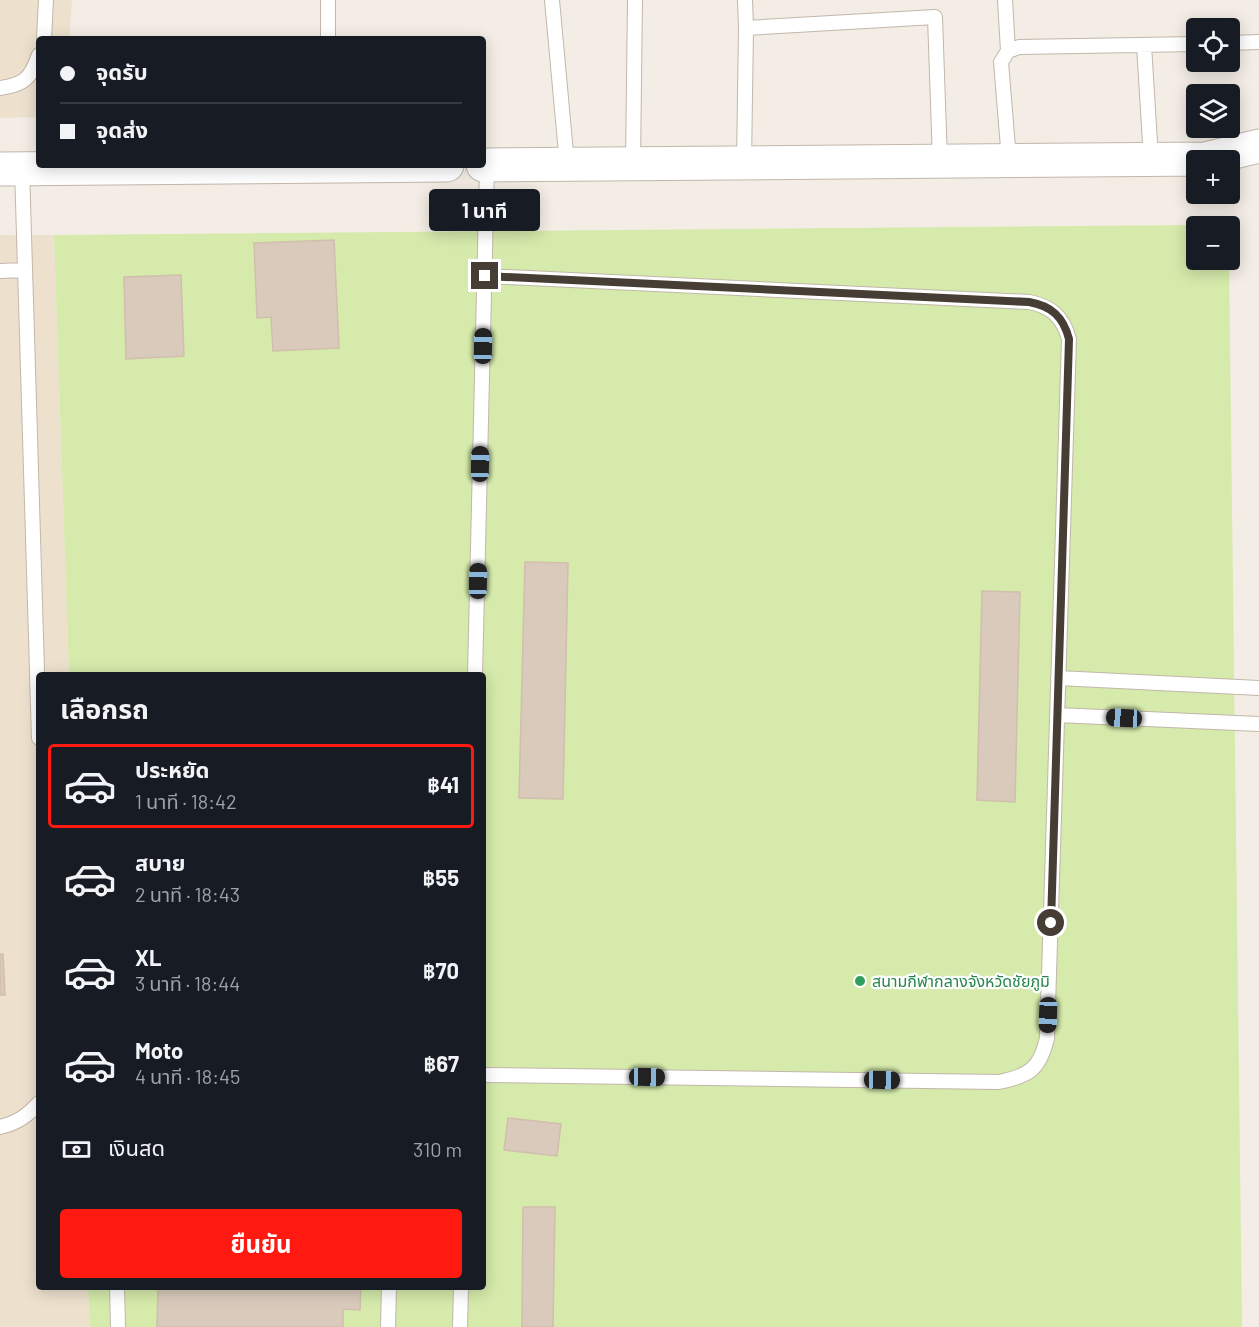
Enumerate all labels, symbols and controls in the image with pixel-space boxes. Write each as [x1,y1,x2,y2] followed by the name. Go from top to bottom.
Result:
[1186,18,1240,270] map controls
[1186,18,1240,72] button: locate
[96,58,148,84] text: จุดรับ
[1186,84,1240,138] button: layers
[96,116,148,142] text: จุดส่ง
[1186,150,1240,204] button: +
[430,189,540,231] callout: 1 นาที
[462,198,507,222] text: 1 นาที
[1186,216,1240,270] button: −
[471,262,498,289] route end
[474,328,492,364] car
[471,446,489,482] car
[469,563,487,599] car
[60,692,149,724] text: เลือกรถ
[1106,708,1142,728] car
[135,756,210,782] text: ประหยัด
[63,759,117,813] icon: car
[427,771,459,797] text: ฿41
[135,789,237,813] text: 1 นาที · 18:42
[135,849,185,875] text: สบาย
[63,852,117,906] icon: car
[423,864,459,890] text: ฿55
[135,882,240,906] text: 2 นาที · 18:43
[1037,909,1064,936] route start
[135,944,161,970] text: XL
[63,945,117,999] icon: car
[423,957,459,983] text: ฿70
[135,971,240,995] text: 3 นาที · 18:44
[872,971,1050,991] place label: สนามกีฬากลางจังหวัดชัยภูมิ
[853,974,867,988] marker: สนามกีฬากลางจังหวัดชัยภูมิ
[1038,997,1058,1033] car
[135,1037,183,1063] text: Moto
[63,1038,117,1092] icon: car
[423,1050,459,1076] text: ฿67
[135,1064,240,1088] text: 4 นาที · 18:45
[629,1068,665,1086] car
[864,1071,900,1089] car
[60,1133,93,1166] icon: cash
[108,1134,165,1160] text: เงินสด
[413,1137,462,1161] text: 310 m
[60,1209,462,1278] button: ยืนยัน

